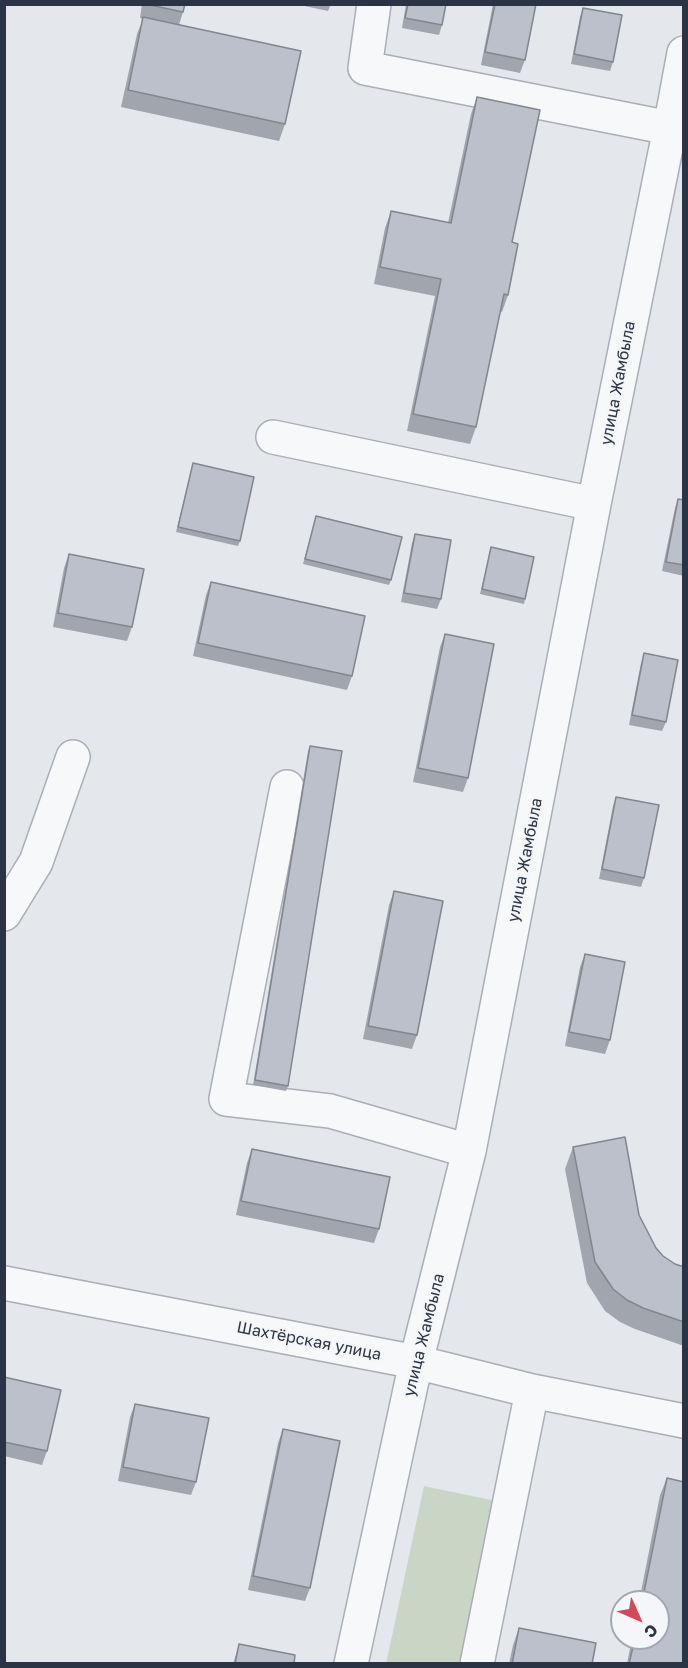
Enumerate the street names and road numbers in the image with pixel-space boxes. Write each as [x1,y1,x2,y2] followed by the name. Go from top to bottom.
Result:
[597,319,639,447] street label: улица Жамбыла
[504,796,546,924] street label: улица Жамбыла
[399,1271,449,1399] street label: улица Жамбыла
[235,1318,383,1364] street label: Шахтёрская улица

